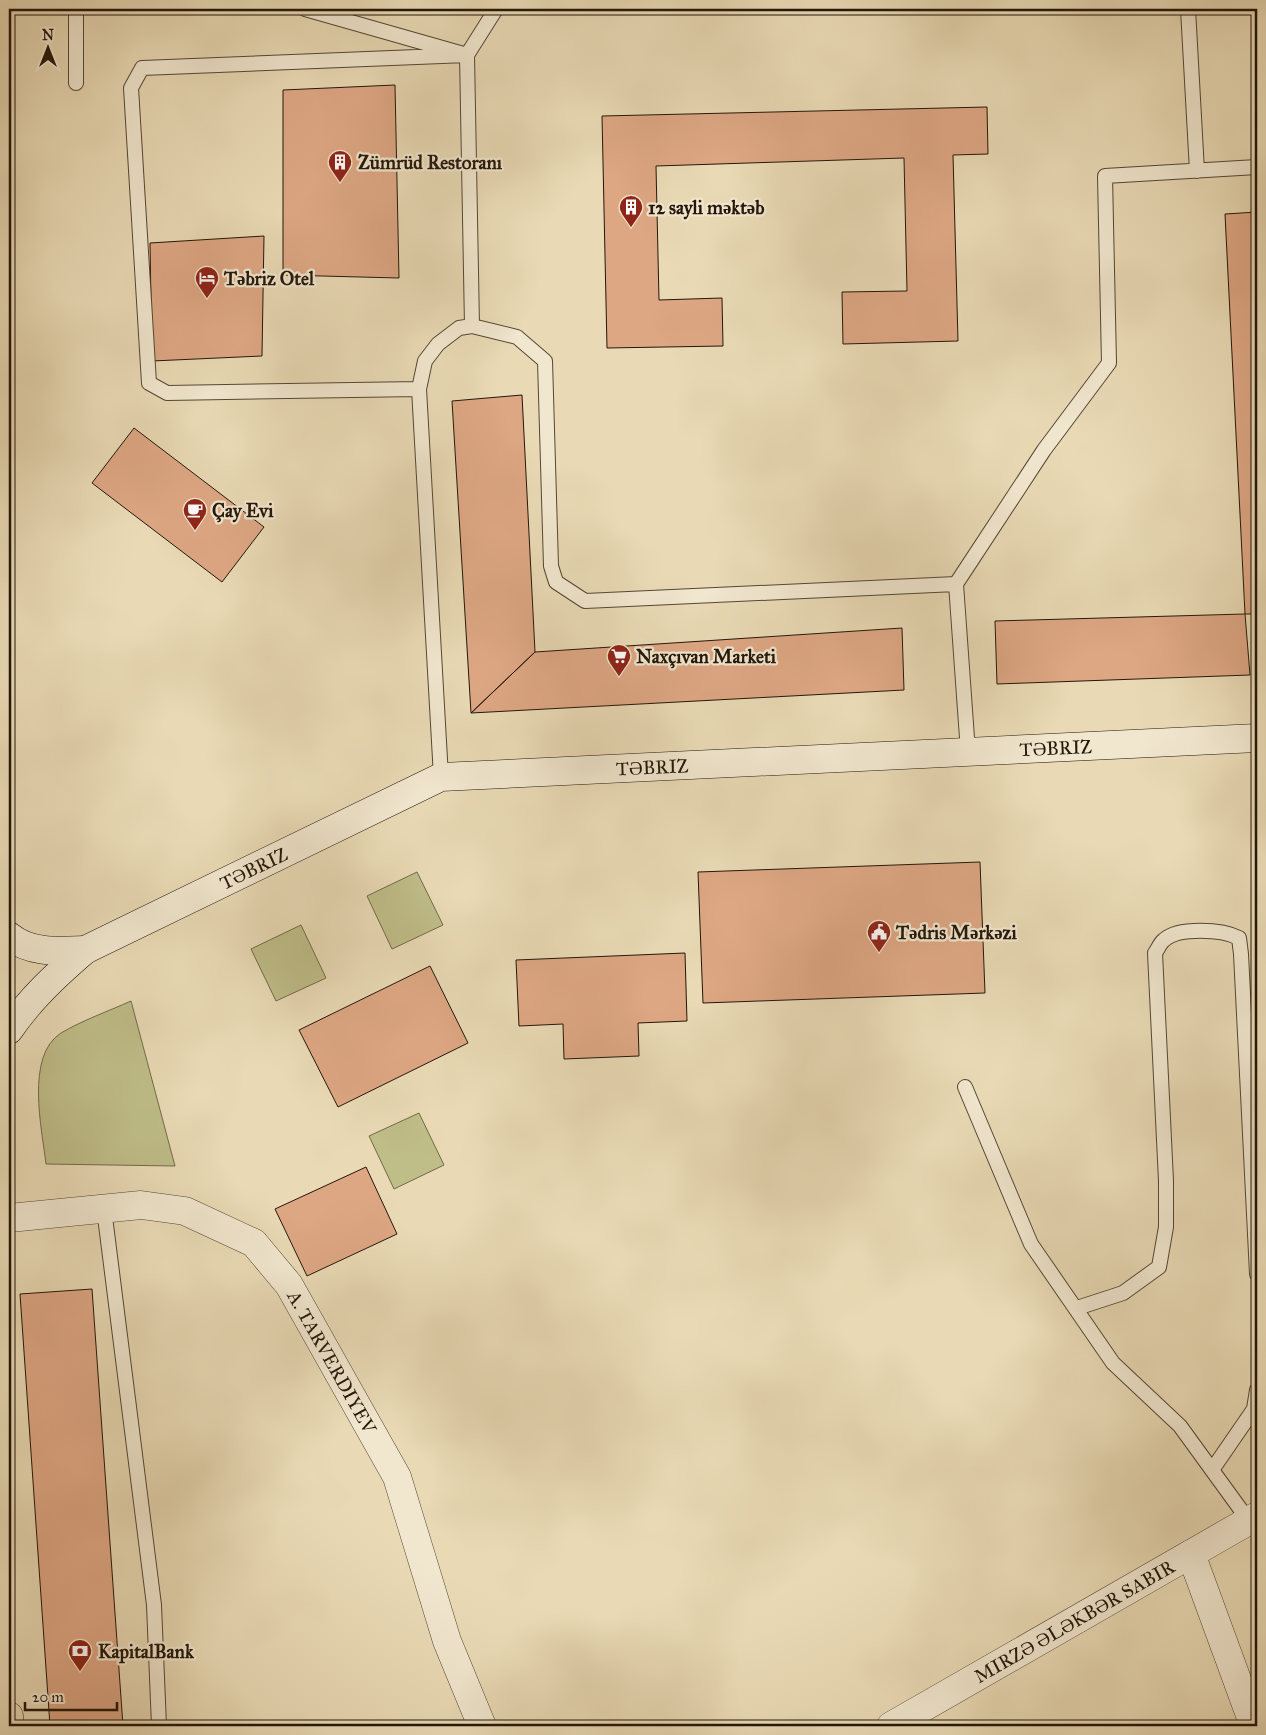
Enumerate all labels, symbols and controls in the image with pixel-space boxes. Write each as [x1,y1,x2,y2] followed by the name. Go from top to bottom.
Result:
[22,22,72,72] north arrow
[42,27,54,44] text: N
[327,149,353,183] building icon: Zümrüd Restoranı
[358,151,503,174] place label: Zümrüd Restoranı
[618,194,644,228] building icon: 12 sayli məktəb
[648,196,765,220] place label: 12 sayli məktəb
[194,265,220,299] hotel icon: Təbriz Otel
[223,267,315,290] place label: Təbriz Otel
[182,497,208,531] cafe icon: Çay Evi
[212,499,274,523] place label: Çay Evi
[606,643,632,677] supermarket icon: Naxçıvan Marketi
[636,645,777,669] place label: Naxçıvan Marketi
[1019,735,1093,761] street label: TƏBRIZ
[615,754,689,781] street label: TƏBRIZ
[216,842,292,895] street label: TƏBRIZ
[866,919,892,953] public building icon: Tədris Mərkəzi
[895,921,1017,944] place label: Tədris Mərkəzi
[282,1286,382,1439] street label: A. TARVERDIYEV
[970,1555,1179,1688] street label: MIRZƏ ƏLƏKBƏR SABIR
[67,1638,93,1672] bank icon: KapitalBank
[98,1640,195,1664] place label: KapitalBank
[25,1680,118,1712] scale bar
[32,1688,64,1706] text: 20 m

